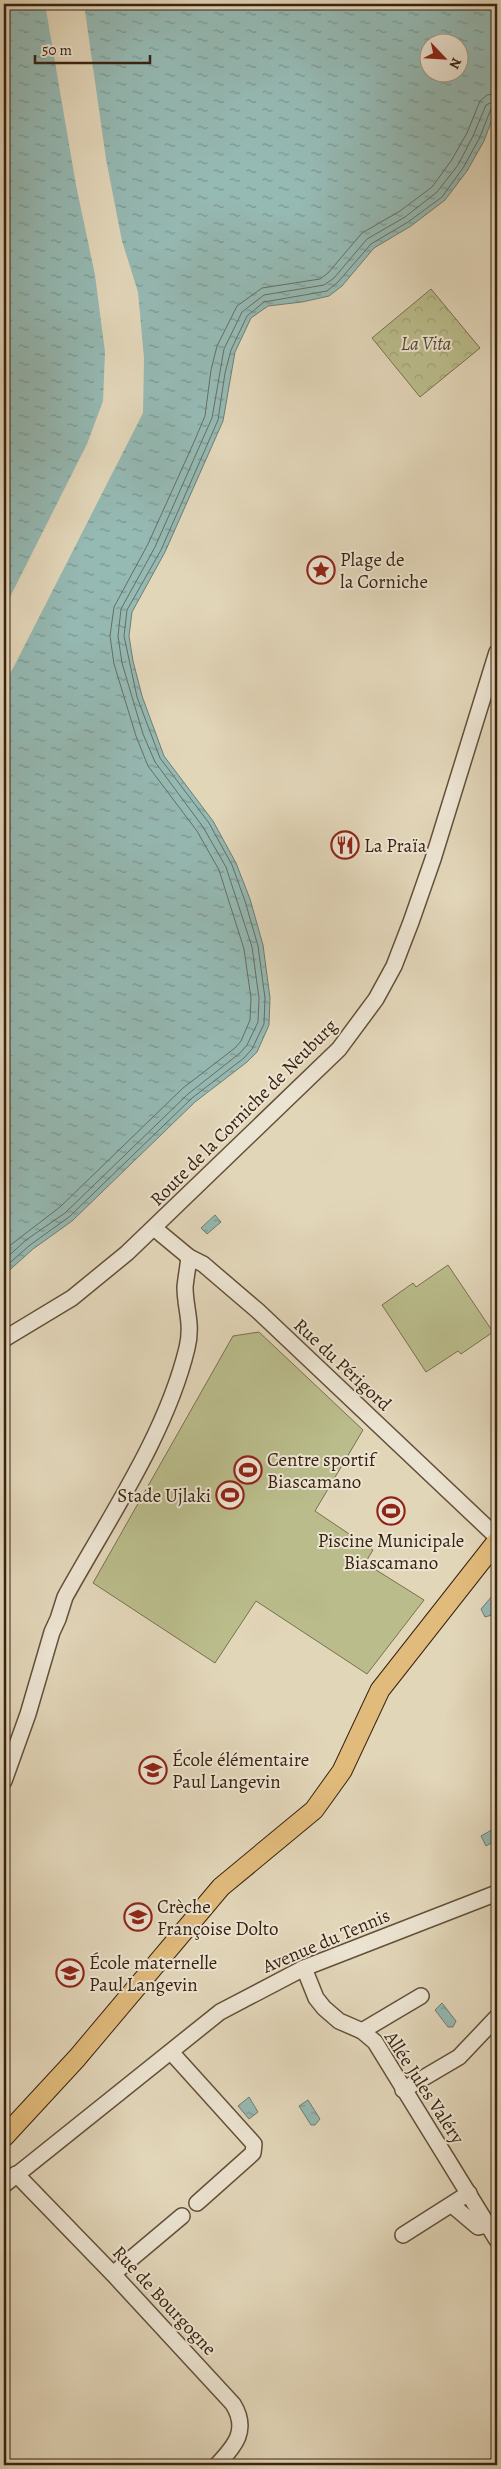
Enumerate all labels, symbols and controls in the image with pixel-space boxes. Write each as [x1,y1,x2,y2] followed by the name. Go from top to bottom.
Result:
[35,32,150,64] scale bar
[418,32,468,82] north arrow
[42,40,72,60] text: 50 m
[445,55,466,72] text: N
[401,331,451,357] park label: La Vita
[340,547,428,595] place label: Plage de la Corniche
[306,555,336,585] place icon: Plage de la Corniche
[330,830,360,860] restaurant icon: La Praïa
[364,833,427,859] place label: La Praïa
[144,1013,343,1212] street label: Route de la Corniche de Neuburg
[288,1313,397,1417] street label: Rue du Périgord
[267,1447,378,1495] place label: Centre sportif Biascamano
[233,1455,263,1485] sports icon: Centre sportif Biascamano
[215,1480,245,1510] sports icon: Stade Ujlaki
[117,1483,211,1509] place label: Stade Ujlaki
[376,1496,406,1526] sports icon: Piscine Municipale Biascamano
[318,1528,464,1576] place label: Piscine Municipale Biascamano
[172,1747,309,1795] place label: École élémentaire Paul Langevin
[138,1755,168,1785] school or university icon: École élémentaire Paul Langevin
[157,1894,278,1942] place label: Crèche Françoise Dolto
[123,1902,153,1932] school or university icon: Crèche Françoise Dolto
[258,1902,394,1980] street label: Avenue du Tennis
[89,1950,217,1998] place label: École maternelle Paul Langevin
[55,1958,85,1988] school or university icon: École maternelle Paul Langevin
[377,2025,471,2149] street label: Allée Jules Valéry
[106,2240,222,2361] street label: Rue de Bourgogne

